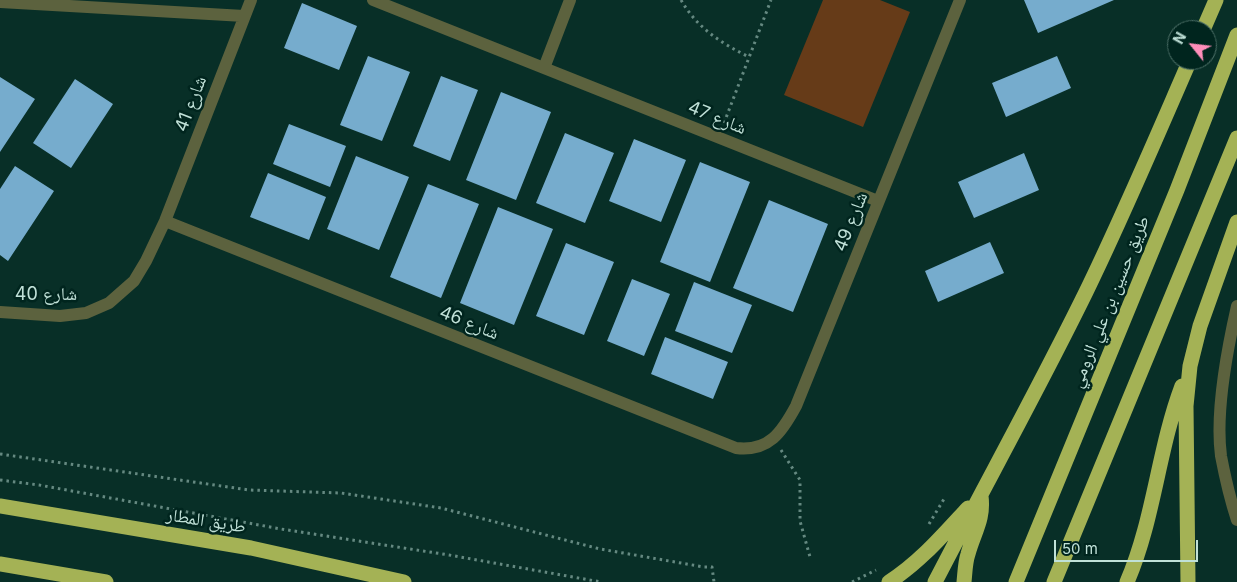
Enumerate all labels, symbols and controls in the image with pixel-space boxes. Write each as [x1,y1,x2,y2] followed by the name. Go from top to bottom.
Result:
[1167,20,1217,70] north arrow
[1169,29,1189,47] text: N
[171,73,211,135] street label: شارع 41
[685,97,749,139] street label: شارع 47
[829,189,873,255] street label: شارع 49
[1066,213,1154,391] street label: طريق حسين بن علي الرومي
[15,284,77,306] street label: شارع 40
[436,301,502,345] street label: شارع 46
[165,504,247,538] street label: طريق المطار
[1057,530,1201,562] scale bar
[1062,539,1098,558] text: 50 m

